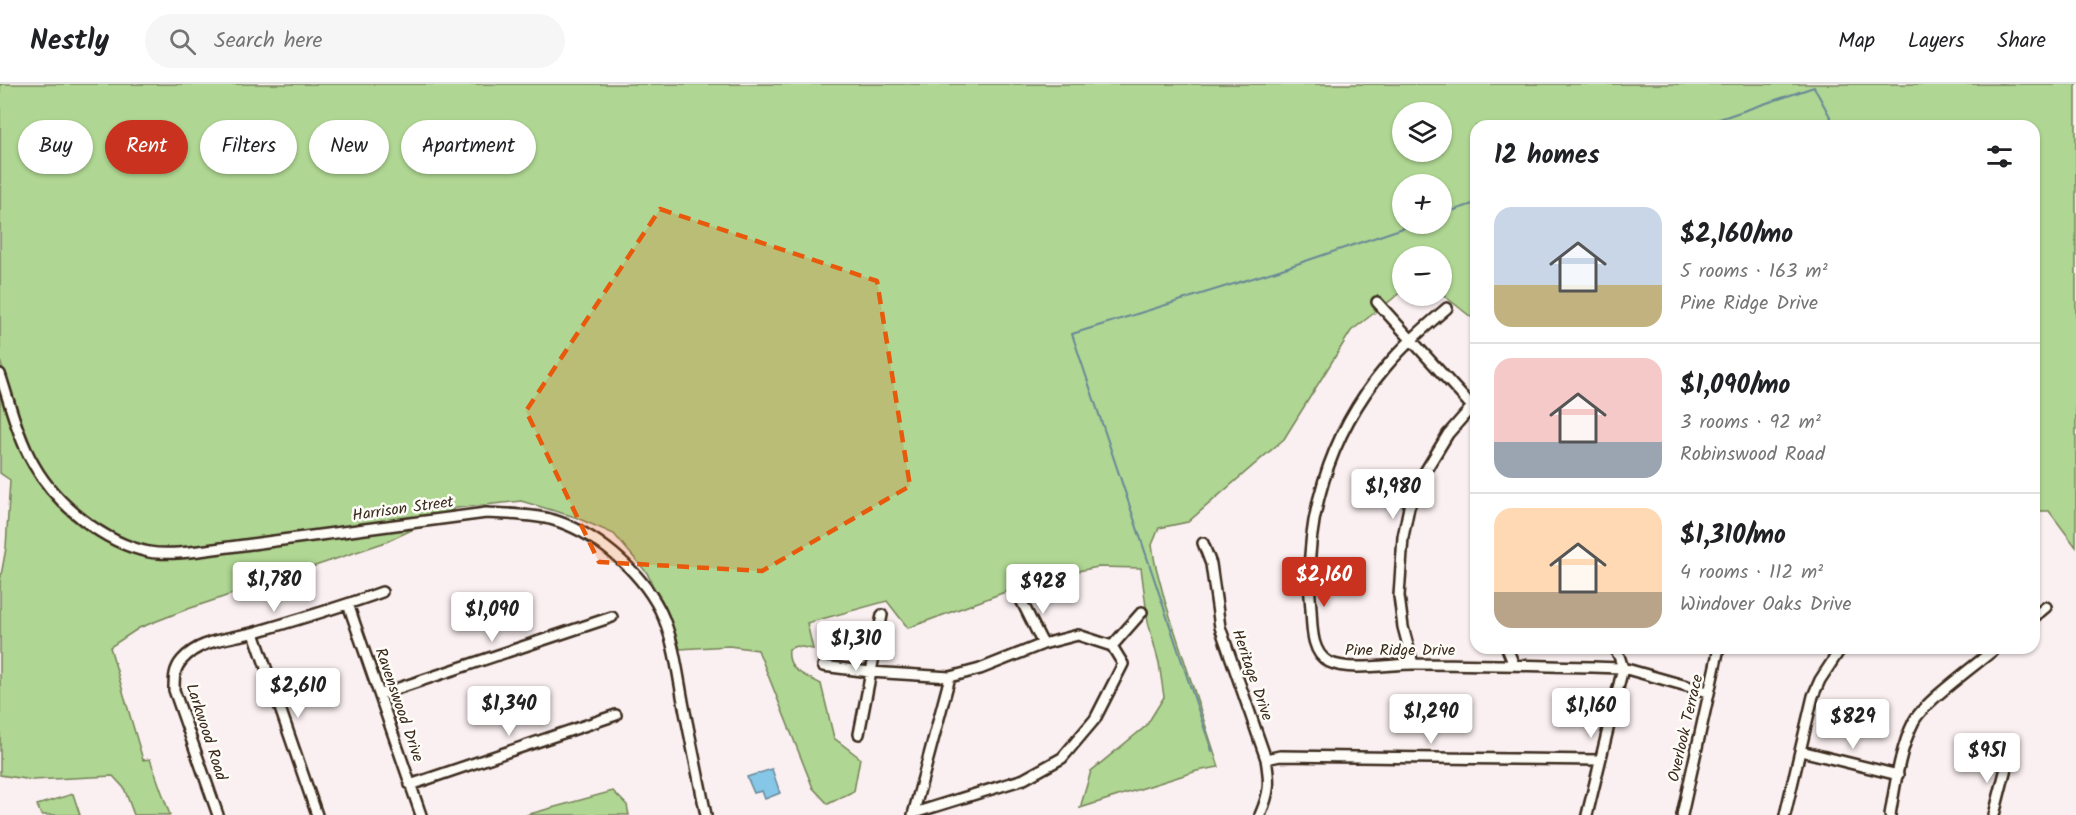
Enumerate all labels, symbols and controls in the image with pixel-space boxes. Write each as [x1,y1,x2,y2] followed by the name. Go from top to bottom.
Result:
[145,14,565,68] search box
[30,19,109,64] text: Nestly
[214,24,323,59] text: Search here
[166,25,199,58] icon: search
[1838,25,1875,58] text: Map
[1908,25,1964,58] text: Layers
[1997,25,2046,58] text: Share
[1392,102,1452,306] map controls
[1392,102,1452,162] button: layers
[18,120,93,174] chip: Buy
[105,120,188,174] chip: Rent
[200,120,297,174] chip: Filters
[309,120,389,174] chip: New
[401,120,536,174] chip: Apartment
[1494,135,1600,177] text: 12 homes
[1983,140,2016,173] icon: filters
[1392,174,1452,234] button: +
[1680,214,1793,256] text: $2,160/mo
[1542,231,1614,303] icon: home
[1392,246,1452,306] button: −
[1680,256,1828,288] text: 5 rooms · 163 m²
[1680,288,1818,320] text: Pine Ridge Drive
[1680,365,1790,407] text: $1,090/mo
[1542,382,1614,454] icon: home
[1680,407,1821,439] text: 3 rooms · 92 m²
[1680,439,1825,471] text: Robinswood Road
[1344,469,1442,520] pin: $1,980
[1365,472,1421,504] text: $1,980
[351,489,456,528] street label: Harrison Street
[1680,515,1786,557] text: $1,310/mo
[1542,532,1614,604] icon: home
[1275,557,1373,608] pin: $2,160
[1680,557,1823,589] text: 4 rooms · 112 m²
[1296,560,1352,592] text: $2,160
[225,562,323,613] pin: $1,780
[1007,564,1079,615] pin: $928
[247,565,301,597] text: $1,780
[1020,567,1066,599] text: $928
[1680,589,1851,621] text: Windover Oaks Drive
[443,592,541,643] pin: $1,090
[465,595,519,627] text: $1,090
[807,621,905,672] pin: $1,310
[831,624,881,656] text: $1,310
[1225,626,1279,724] street label: Heritage Drive
[1345,638,1455,663] street label: Pine Ridge Drive
[368,645,430,765] street label: Ravenswood Drive
[249,668,347,719] pin: $2,610
[270,671,326,703] text: $2,610
[1661,672,1711,784] street label: Overlook Terrace
[179,680,234,785] street label: Larkwood Road
[460,686,558,737] pin: $1,340
[1542,688,1640,739] pin: $1,160
[481,689,537,721] text: $1,340
[1566,691,1616,723] text: $1,160
[1382,694,1480,745] pin: $1,290
[1403,697,1459,729] text: $1,290
[1817,699,1889,750] pin: $829
[1830,702,1876,734] text: $829
[1951,733,2023,784] pin: $951
[1968,736,2006,768] text: $951

